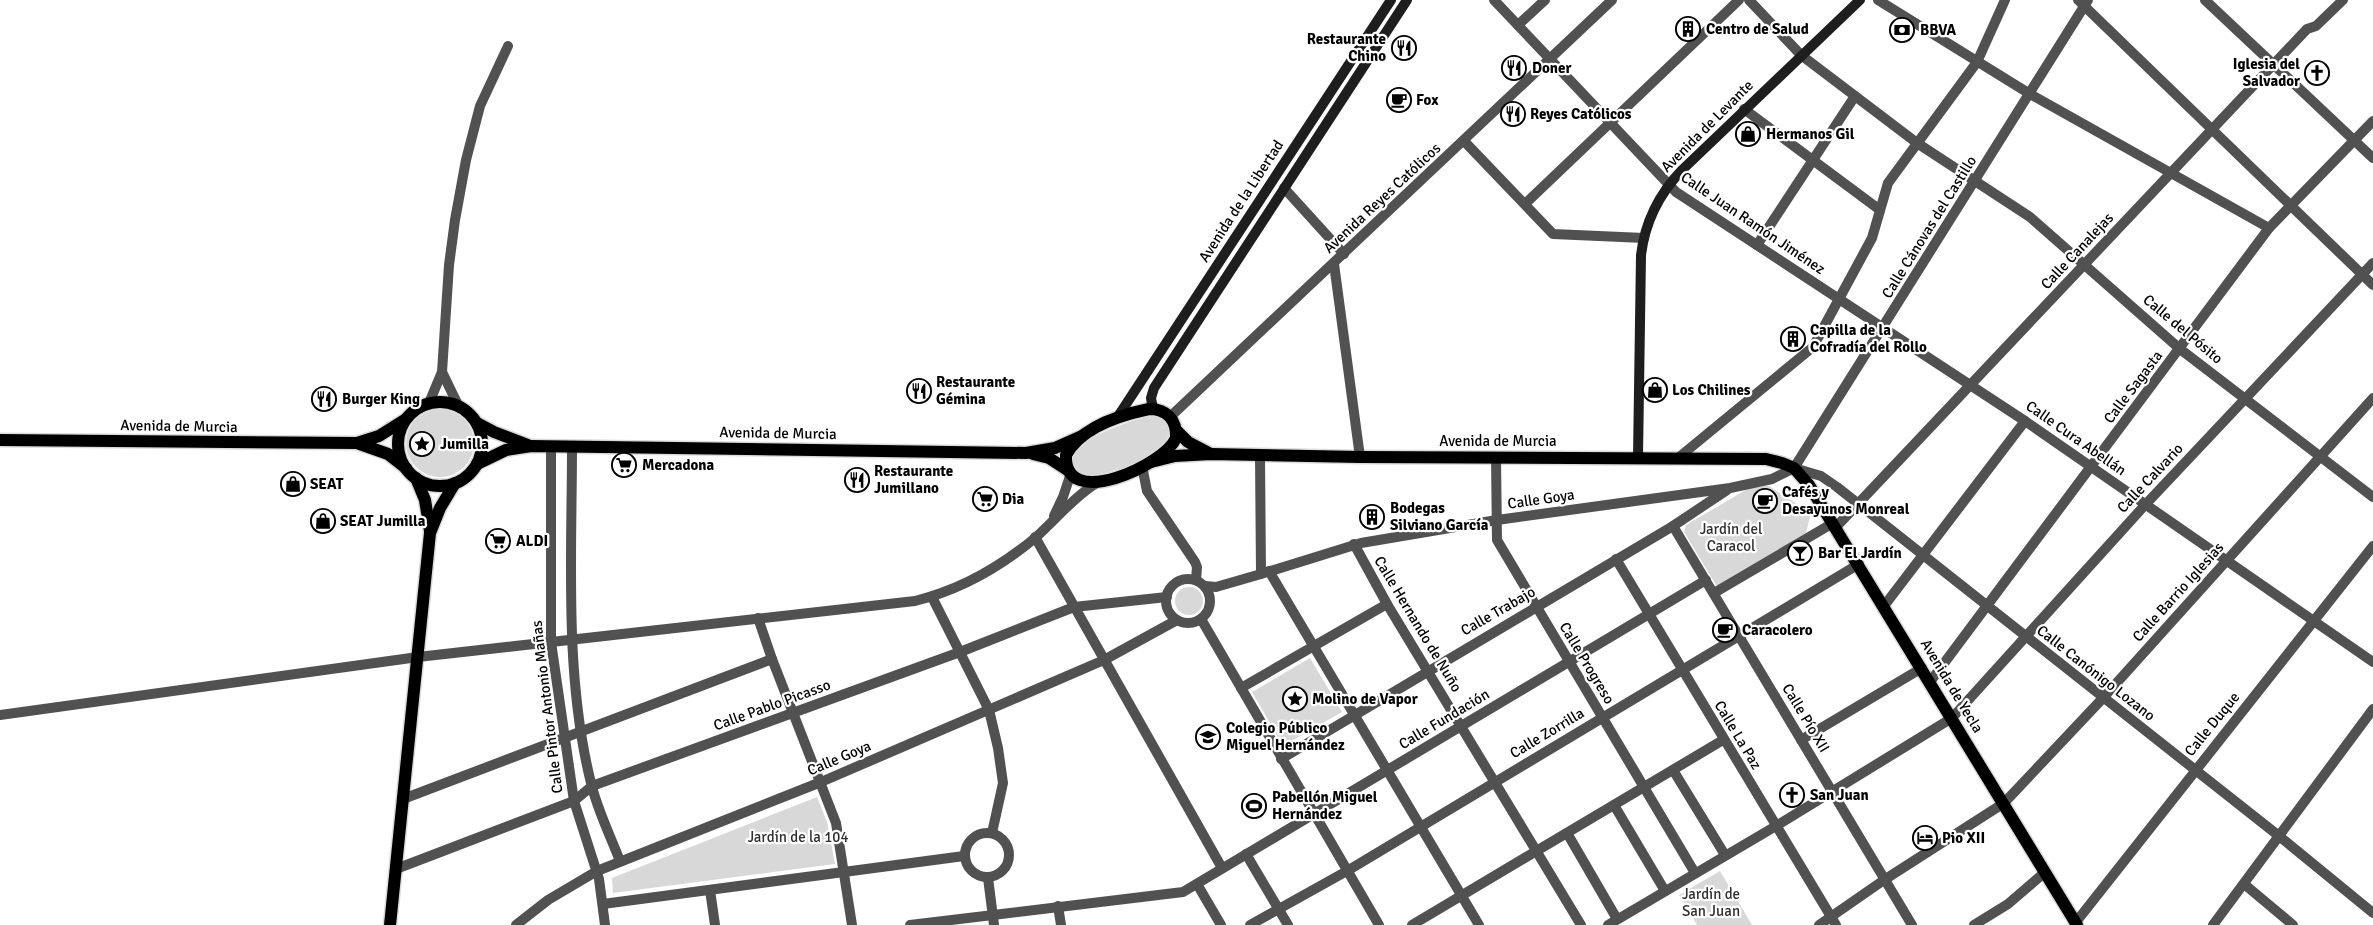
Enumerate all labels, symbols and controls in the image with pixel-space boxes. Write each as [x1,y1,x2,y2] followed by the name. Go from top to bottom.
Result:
[1675,16,1701,42] building icon: Centro de Salud
[1889,17,1915,43] bank icon: BBVA
[1706,20,1809,38] place label: Centro de Salud
[1920,21,1957,39] place label: BBVA
[1307,30,1386,65] place label: Restaurante Chino
[1391,35,1417,61] restaurant icon: Restaurante Chino
[1501,55,1527,81] restaurant icon: Doner
[2233,55,2300,90] place label: Iglesia del Salvador
[1532,59,1571,77] place label: Doner
[2304,60,2330,86] church icon: Iglesia del Salvador
[1657,76,1757,176] street label: Avenida de Levante
[1386,87,1412,113] cafe icon: Fox
[1416,91,1439,109] place label: Fox
[1500,101,1526,127] restaurant icon: Reyes Católicos
[1530,105,1632,123] place label: Reyes Católicos
[1735,121,1761,147] shop icon: Hermanos Gil
[1766,125,1855,143] place label: Hermanos Gil
[1195,137,1287,265] street label: Avenida de la Libertad
[1320,139,1445,257] street label: Avenida Reyes Católicos
[1878,152,1980,302] street label: Calle Cánovas del Castillo
[1677,168,1829,278] street label: Calle Juan Ramón Jiménez
[2037,209,2117,293] street label: Calle Canalejas
[2140,290,2227,368] street label: Calle del Pósito
[1810,321,1927,356] place label: Capilla de la Cofradía del Rollo
[1780,326,1806,352] building icon: Capilla de la Cofradía del Rollo
[2100,347,2166,427] street label: Calle Sagasta
[936,373,1015,408] place label: Restaurante Gémina
[1642,377,1668,403] shop icon: Los Chilines
[906,378,932,404] restaurant icon: Restaurante Gémina
[1672,381,1751,399] place label: Los Chilines
[311,386,337,412] restaurant icon: Burger King
[342,390,420,408] place label: Burger King
[2022,397,2130,479] street label: Calle Cura Abellán
[120,416,238,436] street label: Avenida de Murcia
[719,423,837,443] street label: Avenida de Murcia
[409,431,435,457] place icon: Jumilla
[1439,432,1557,450] street label: Avenida de Murcia
[440,435,489,453] place label: Jumilla
[2113,439,2187,517] street label: Calle Calvario
[611,452,637,478] supermarket icon: Mercadona
[642,456,715,474] place label: Mercadona
[874,462,953,497] place label: Restaurante Jumillano
[844,467,870,493] restaurant icon: Restaurante Jumillano
[280,471,306,497] shop icon: SEAT
[310,475,344,493] place label: SEAT
[1782,483,1910,518] place label: Cafés y Desayunos Monreal
[1506,485,1576,513] street label: Calle Goya
[972,486,998,512] supermarket icon: Dia
[1752,488,1778,514] cafe icon: Cafés y Desayunos Monreal
[1002,490,1024,508] place label: Dia
[1390,499,1489,534] place label: Bodegas Silviano García
[1359,504,1385,530] building icon: Bodegas Silviano García
[310,508,336,534] shop icon: SEAT Jumilla
[340,512,426,530] place label: SEAT Jumilla
[1700,520,1762,555] park label: Jardín del Caracol
[485,528,511,554] supermarket icon: ALDI
[516,532,548,550] place label: ALDI
[2129,538,2228,646] street label: Calle Barrio Iglesias
[1787,540,1813,566] bar icon: Bar El Jardín
[1818,544,1902,562] place label: Bar El Jardín
[1370,553,1466,695] street label: Calle Hernando de Nuño
[1458,582,1539,640] street label: Calle Trabajo
[1712,617,1738,643] cafe icon: Caracolero
[527,619,567,794] street label: Calle Pintor Antonio Mañas
[1556,619,1619,707] street label: Calle Progreso
[1742,621,1813,639] place label: Caracolero
[2033,621,2159,725] street label: Calle Canónigo Lozano
[1917,636,1987,736] street label: Avenida de Yecla
[711,675,833,735] street label: Calle Pablo Picasso
[1778,680,1834,756] street label: Calle Pío XII
[1395,685,1493,753] street label: Calle Fundación
[1282,686,1308,712] place icon: Molino de Vapor
[2181,688,2243,760] street label: Calle Duque
[1312,690,1418,708] place label: Molino de Vapor
[1710,697,1766,773] street label: Calle La Paz
[1507,704,1587,762] street label: Calle Zorrilla
[1226,719,1345,754] place label: Colegio Público Miguel Hernández
[1195,724,1221,750] school or university icon: Colegio Público Miguel Hernández
[804,737,874,779] street label: Calle Goya
[1779,782,1805,808] church icon: San Juan
[1810,786,1869,804] place label: San Juan
[1272,788,1378,823] place label: Pabellón Miguel Hernández
[1241,793,1267,819] sports icon: Pabellón Miguel Hernández
[1912,825,1938,851] hotel icon: Pio XII
[747,828,849,846] park label: Jardín de la 104
[1942,829,1985,847] place label: Pio XII
[1682,885,1740,920] park label: Jardín de San Juan

